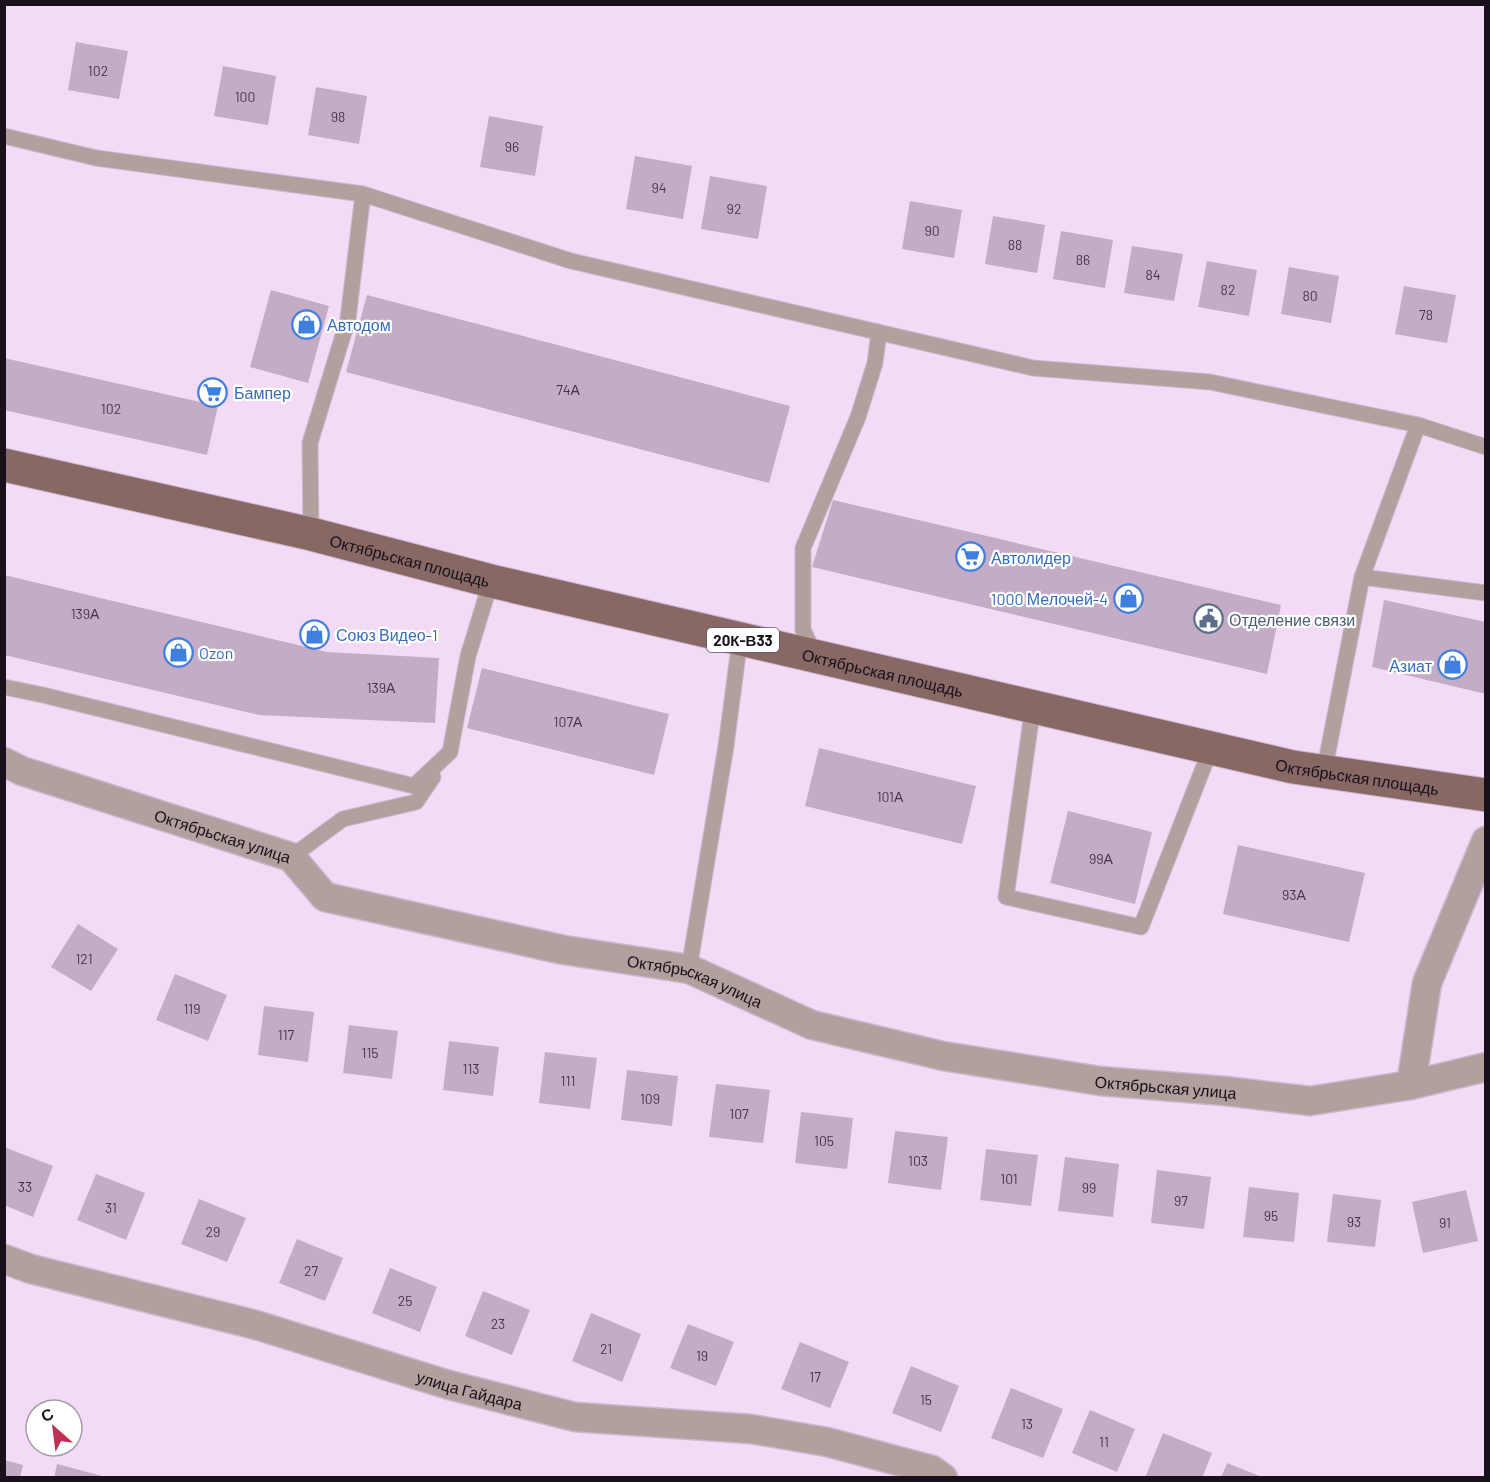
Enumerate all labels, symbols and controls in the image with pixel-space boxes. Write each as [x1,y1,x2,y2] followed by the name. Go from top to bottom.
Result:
[88,62,108,79] house number: 102
[235,88,255,105] house number: 100
[331,108,345,125] house number: 98
[505,138,519,155] house number: 96
[651,179,667,196] house number: 94
[727,200,741,217] house number: 92
[924,222,940,239] house number: 90
[1008,236,1022,253] house number: 88
[1076,251,1090,268] house number: 86
[1145,266,1161,283] house number: 84
[1221,281,1235,298] house number: 82
[1302,287,1318,304] house number: 80
[1419,306,1433,323] house number: 78
[290,308,322,340] shop icon: Автодом
[327,315,391,334] place label: Автодом
[197,376,229,408] supermarket icon: Бампер
[556,381,580,398] house number: 74А
[234,383,291,402] place label: Бампер
[101,400,121,417] house number: 102
[328,530,492,590] street label: Октябрьская площадь
[954,541,986,573] supermarket icon: Автолидер
[991,548,1071,567] place label: Автолидер
[1113,582,1145,614] shop icon: 1000 Мелочей-4
[991,589,1108,608] place label: 1000 Мелочей-4
[1192,603,1224,635] public building icon: Отделение связи
[71,605,100,622] house number: 139А
[1229,610,1355,629] place label: Отделение связи
[299,618,331,650] shop icon: Союз Видео-1
[336,625,438,644] place label: Союз Видео-1
[707,628,779,652] road number: 20К-В33
[162,636,194,668] shop icon: Ozon
[199,643,233,662] place label: Ozon
[800,644,965,700] street label: Октябрьская площадь
[1437,649,1469,681] shop icon: Азиат
[1389,656,1433,675] place label: Азиат
[367,679,396,696] house number: 139А
[554,713,583,730] house number: 107А
[1274,754,1440,798] street label: Октябрьская площадь
[877,788,904,805] house number: 101А
[152,805,294,866] street label: Октябрьская улица
[1089,850,1114,867] house number: 99А
[1282,886,1307,903] house number: 93А
[75,950,93,967] house number: 121
[626,950,766,1011] street label: Октябрьская улица
[183,1000,201,1017] house number: 119
[278,1026,295,1043] house number: 117
[361,1044,379,1061] house number: 115
[462,1060,480,1077] house number: 113
[1094,1071,1238,1102] street label: Октябрьская улица
[561,1072,575,1089] house number: 111
[640,1090,660,1107] house number: 109
[729,1105,749,1122] house number: 107
[814,1132,834,1149] house number: 105
[908,1152,928,1169] house number: 103
[1000,1170,1018,1187] house number: 101
[18,1178,32,1195] house number: 33
[1082,1179,1096,1196] house number: 99
[1174,1192,1188,1209] house number: 97
[105,1199,117,1216] house number: 31
[1264,1207,1278,1224] house number: 95
[1347,1213,1361,1230] house number: 93
[1439,1214,1451,1231] house number: 91
[206,1223,220,1240] house number: 29
[304,1262,318,1279] house number: 27
[398,1292,412,1309] house number: 25
[491,1315,505,1332] house number: 23
[600,1340,612,1357] house number: 21
[696,1347,708,1364] house number: 19
[414,1366,525,1413] street label: улица Гайдара
[809,1368,821,1385] house number: 17
[920,1391,932,1408] house number: 15
[24,1398,84,1458] north arrow
[37,1403,57,1425] text: С
[1021,1415,1033,1432] house number: 13
[1099,1433,1109,1450] house number: 11

